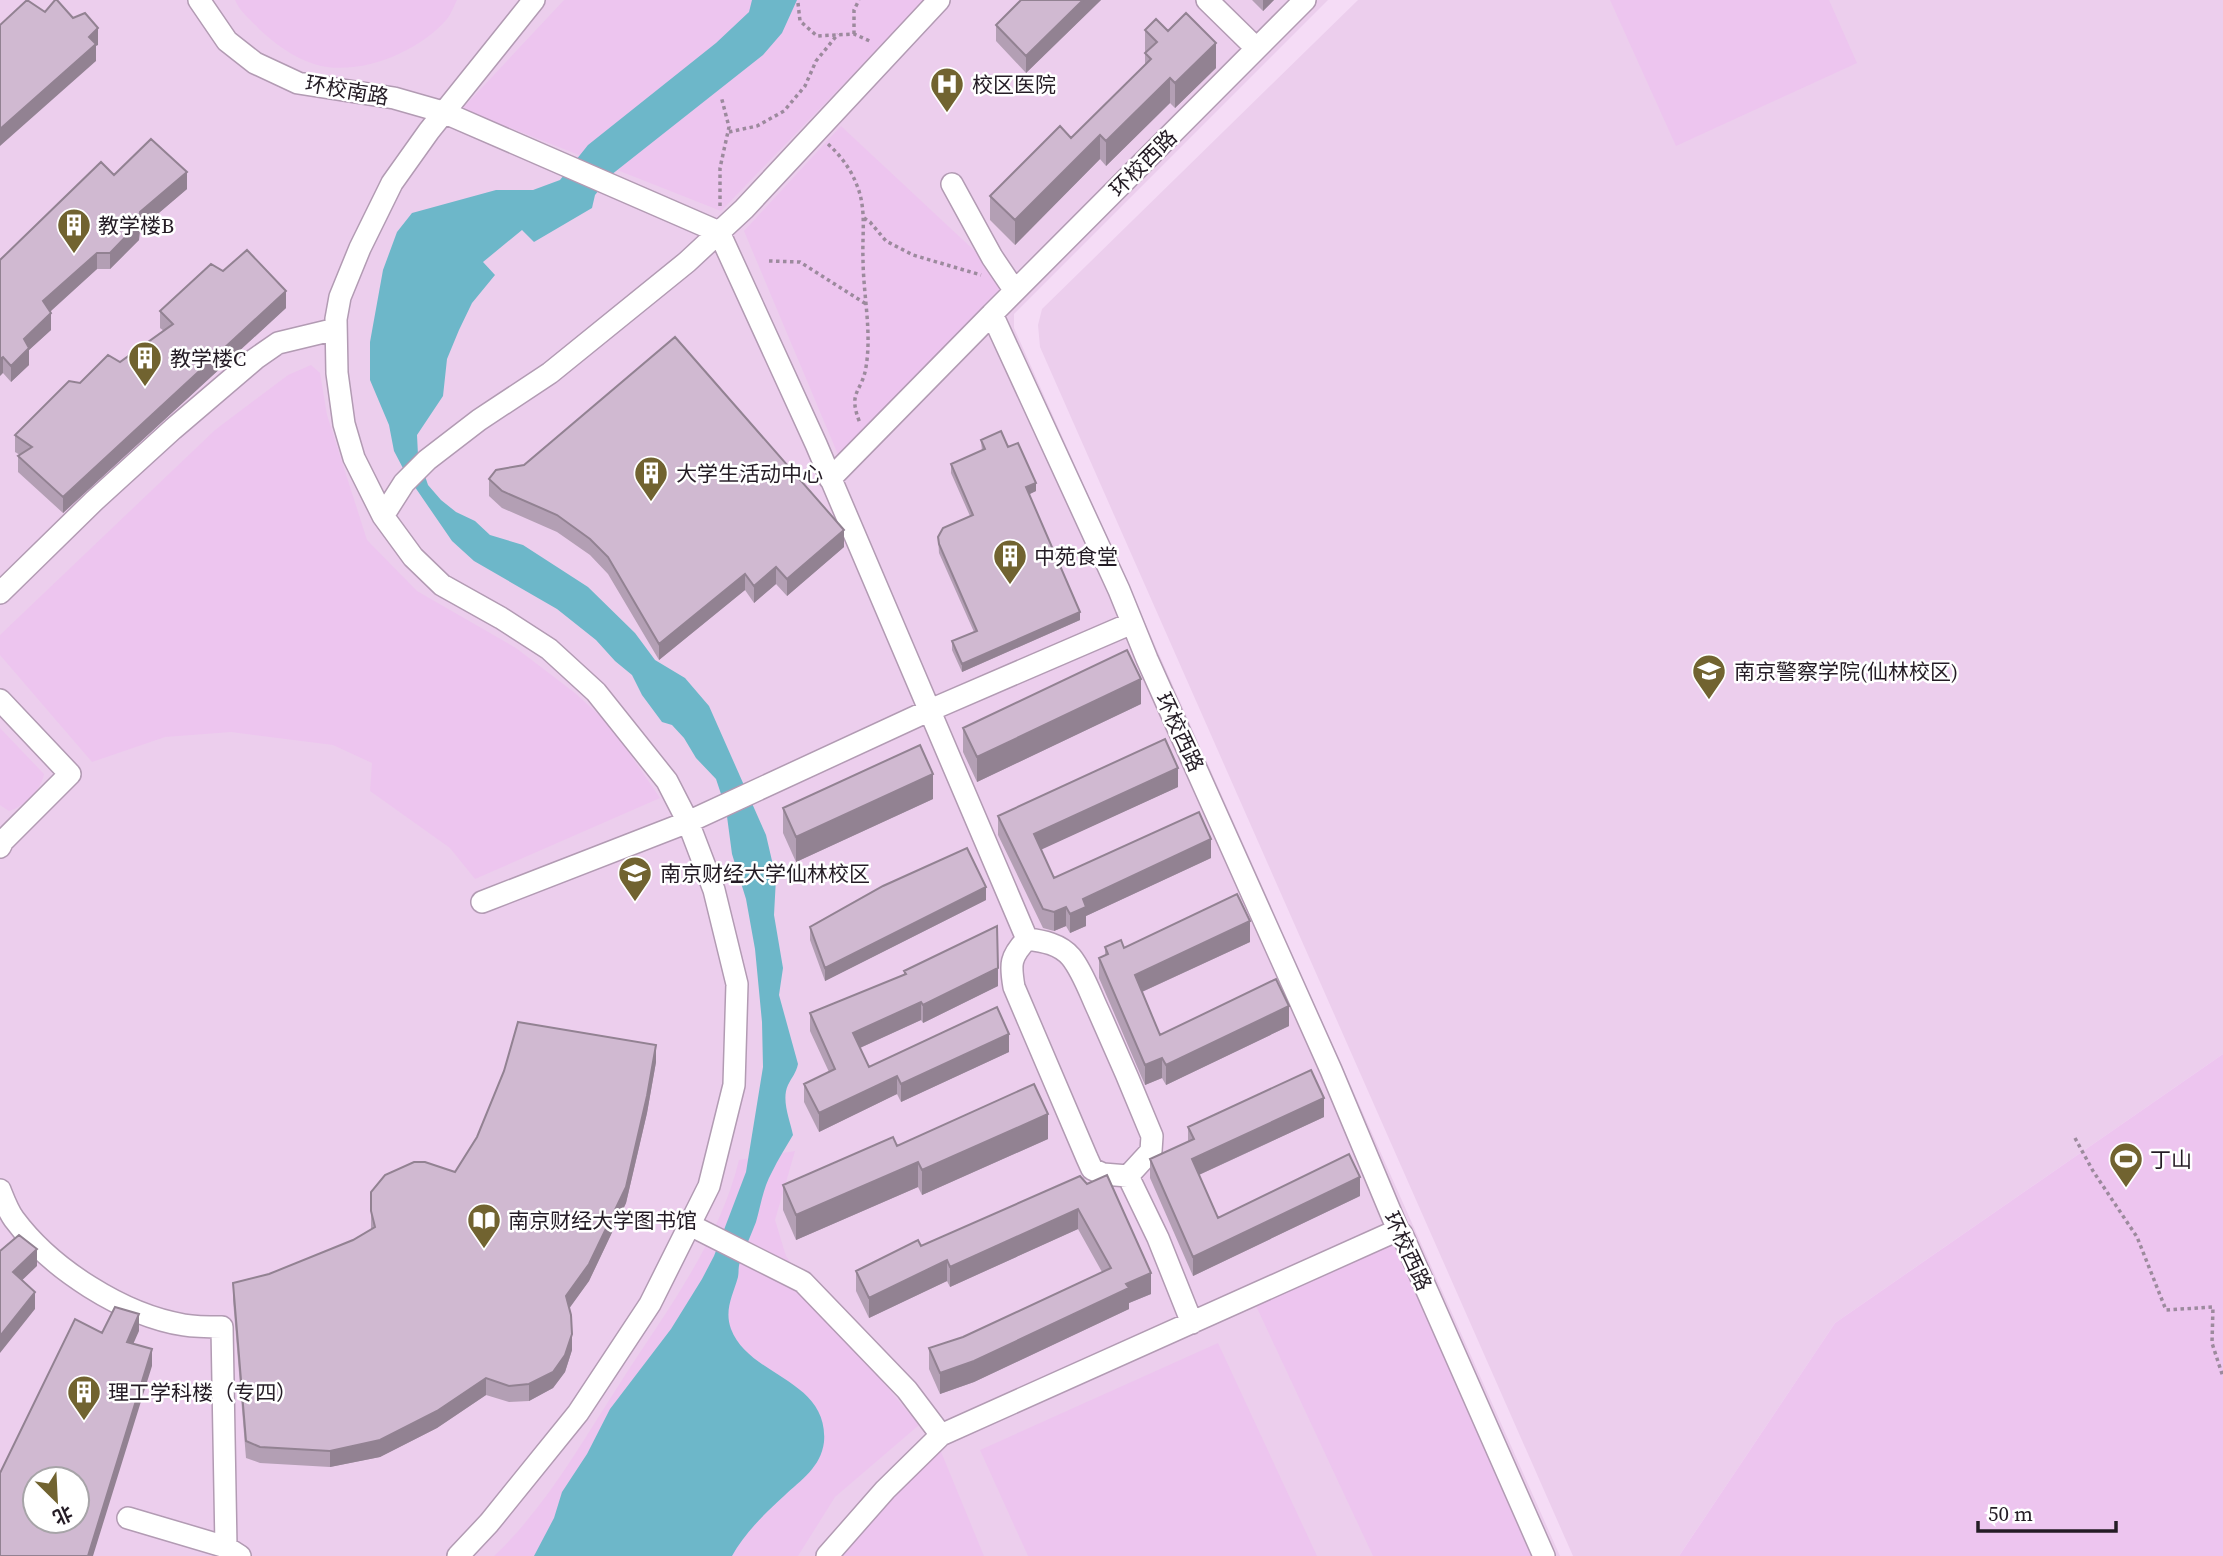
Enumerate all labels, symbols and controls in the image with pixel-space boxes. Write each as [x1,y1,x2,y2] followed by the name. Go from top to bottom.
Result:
[928,65,966,114] hospital icon: 校区医院
[303,68,391,112] street label: 环校南路
[972,70,1056,99] place label: 校区医院
[1103,123,1183,203] street label: 环校西路
[55,206,93,255] building icon: 教学楼B
[98,211,174,240] place label: 教学楼B
[126,339,164,388] building icon: 教学楼C
[170,344,246,373] place label: 教学楼C
[632,454,670,503] building icon: 大学生活动中心
[676,459,823,488] place label: 大学生活动中心
[991,537,1029,586] building icon: 中苑食堂
[1034,542,1118,571] place label: 中苑食堂
[1690,652,1728,701] school or university icon: 南京警察学院(仙林校区)
[1734,657,1958,686] place label: 南京警察学院(仙林校区)
[1149,688,1211,776] street label: 环校西路
[616,854,654,903] school or university icon: 南京财经大学仙林校区
[660,859,870,888] place label: 南京财经大学仙林校区
[2107,1140,2145,1189] sports icon: 丁山
[2150,1145,2192,1174] place label: 丁山
[465,1201,503,1250] library icon: 南京财经大学图书馆
[508,1206,697,1235] place label: 南京财经大学图书馆
[1377,1207,1439,1295] street label: 环校西路
[65,1373,103,1422] building icon: 理工学科楼（专四）
[108,1378,297,1407] place label: 理工学科楼（专四）
[21,1465,91,1535] north arrow
[1978,1490,2116,1534] scale bar
[1988,1499,2033,1528] text: 50 m
[49,1500,77,1531] text: 北

